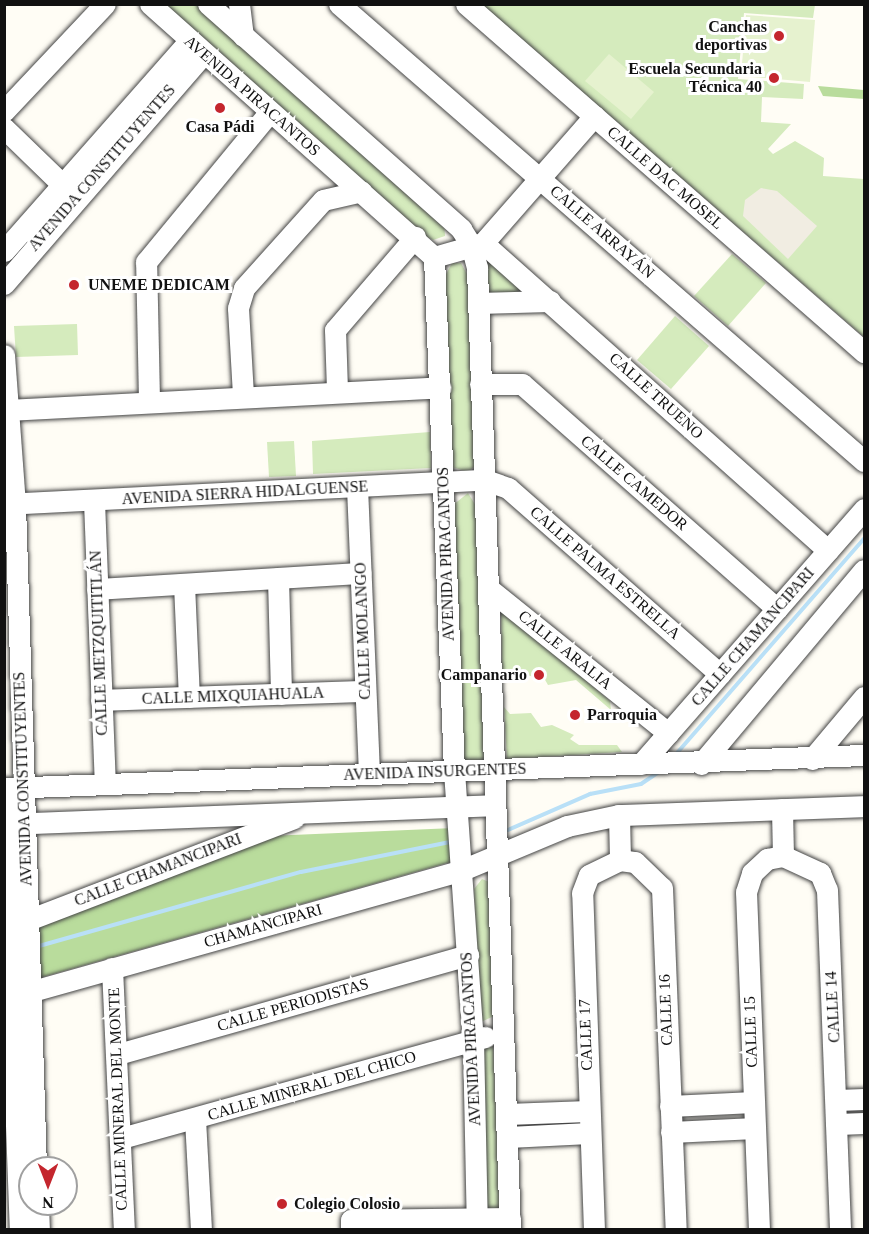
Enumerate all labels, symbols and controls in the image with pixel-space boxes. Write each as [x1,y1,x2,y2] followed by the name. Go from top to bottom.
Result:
[695,17,767,55] place label: Canchas deportivas
[772,29,786,43] marker: Canchas deportivas
[180,31,324,161] street label: AVENIDA PIRACANTOS
[628,59,762,97] place label: Escuela Secundaria Técnica 40
[767,71,781,85] marker: Escuela Secundaria Técnica 40
[24,80,180,256] street label: AVENIDA CONSTITUYENTES
[213,101,227,115] marker: Casa Pádi
[186,117,254,137] place label: Casa Pádi
[603,122,727,234] street label: CALLE DAC MOSEL
[545,181,659,283] street label: CALLE ARRAYÁN
[88,275,230,295] place label: UNEME DEDICAM
[65,276,83,294] marker: UNEME DEDICAM
[605,349,707,443] street label: CALLE TRUENO
[577,431,691,535] street label: CALLE CAMEDOR
[433,466,459,642] street label: AVENIDA PIRACANTOS
[120,477,370,509] street label: AVENIDA SIERRA HIDALGUENSE
[525,502,685,644] street label: CALLE PALMA ESTRELLA
[86,550,112,736] street label: CALLE METZQUITITLÁN
[351,562,375,700] street label: CALLE MOLANGO
[687,564,819,710] street label: CALLE CHAMANCIPARI
[514,606,616,694] street label: CALLE ARALIA
[441,665,527,685] place label: Campanario
[532,668,546,682] marker: Campanario
[10,671,36,887] street label: AVENIDA CONSTITUYENTES
[141,683,325,709] street label: CALLE MIXQUIAHUALA
[587,705,657,725] place label: Parroquia
[568,708,582,722] marker: Parroquia
[343,759,527,785] street label: AVENIDA INSURGENTES
[72,829,244,911] street label: CALLE CHAMANCIPARI
[202,900,324,952] street label: CHAMANCIPARI
[457,951,485,1127] street label: AVENIDA PIRACANTOS
[822,971,844,1043] street label: CALLE 14
[215,974,371,1036] street label: CALLE PERIODISTAS
[655,974,677,1046] street label: CALLE 16
[104,987,132,1211] street label: CALLE MINERAL DEL MONTE
[740,996,762,1068] street label: CALLE 15
[575,999,597,1071] street label: CALLE 17
[205,1047,419,1125] street label: CALLE MINERAL DEL CHICO
[18,1156,78,1216] north arrow
[42,1194,54,1211] text: N
[294,1194,400,1214] place label: Colegio Colosio
[275,1197,289,1211] marker: Colegio Colosio

